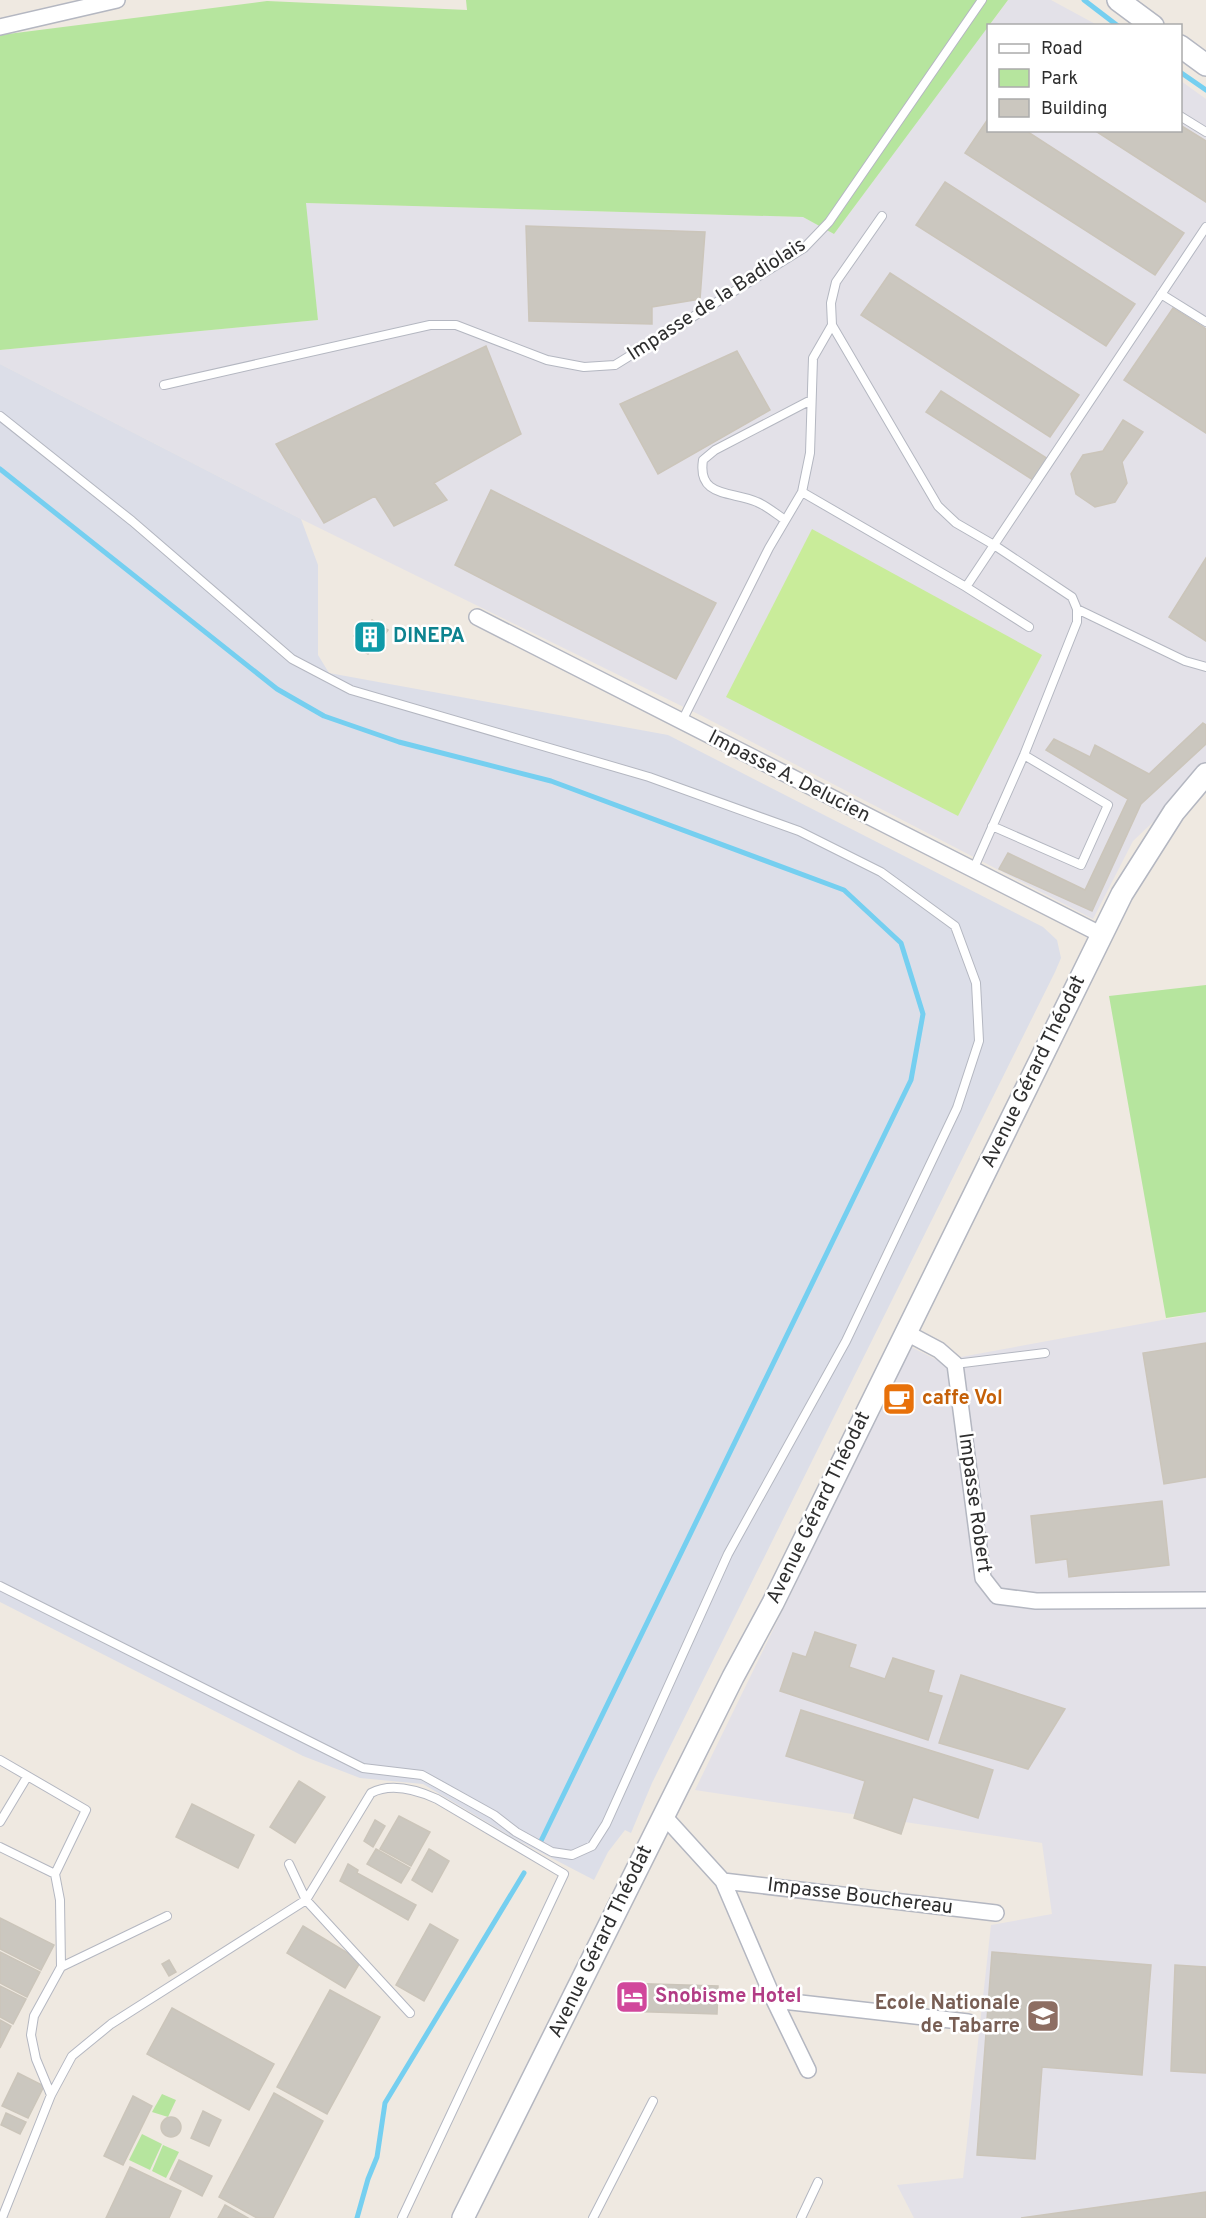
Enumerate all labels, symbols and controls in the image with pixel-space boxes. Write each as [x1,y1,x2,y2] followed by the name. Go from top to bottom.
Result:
[987,24,1182,132] legend
[1041,38,1083,61] text: Road
[1041,68,1078,91] text: Park
[1041,98,1107,121] text: Building
[623,232,811,368] street label: Impasse de la Badiolais
[352,619,388,655] building icon: DINEPA
[393,624,465,650] place label: DINEPA
[703,725,875,829] street label: Impasse A. Delucien
[976,971,1092,1173] street label: Avenue Gérard Théodat
[881,1381,917,1417] cafe icon: caffe Vol
[922,1386,1003,1412] place label: caffe Vol
[761,1407,877,1609] street label: Avenue Gérard Théodat
[951,1431,997,1575] street label: Impasse Robert
[543,1841,659,2043] street label: Avenue Gérard Théodat
[766,1873,954,1921] street label: Impasse Bouchereau
[614,1979,650,2015] hotel icon: Snobisme Hotel
[655,1984,802,2010] place label: Snobisme Hotel
[875,1991,1020,2040] place label: Ecole Nationale de Tabarre
[1025,1998,1061,2034] school or university icon: Ecole Nationale de Tabarre

